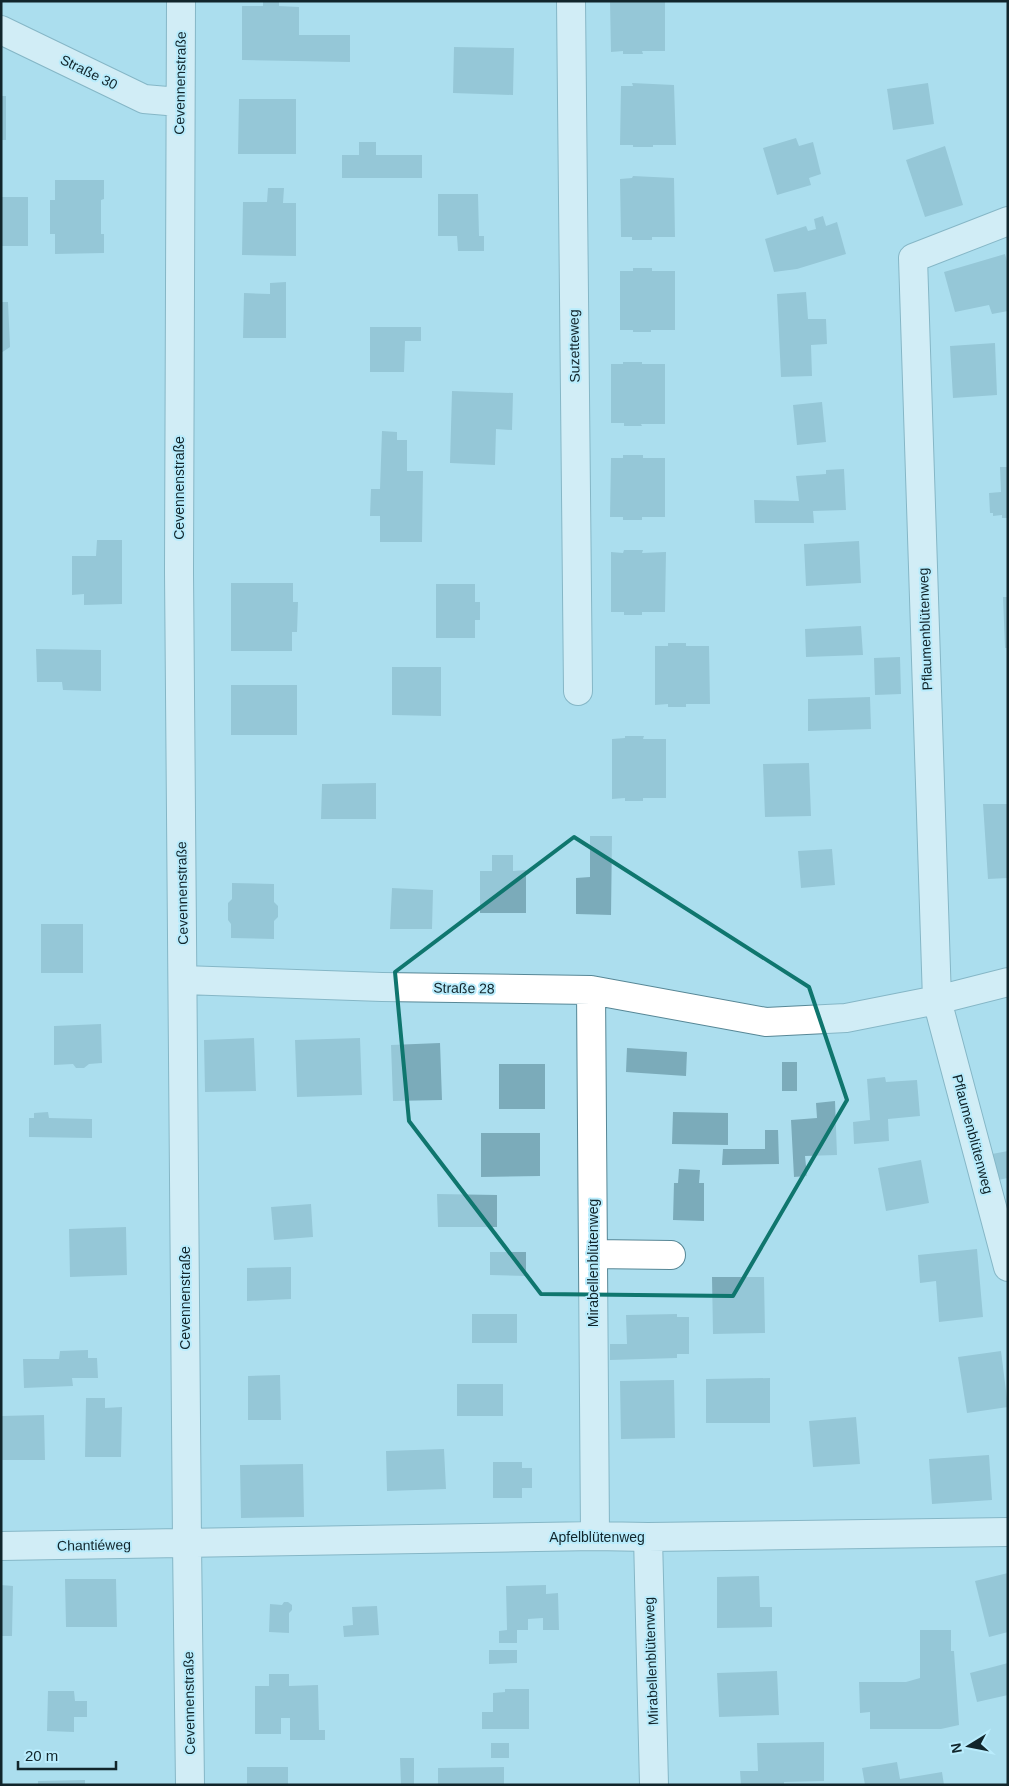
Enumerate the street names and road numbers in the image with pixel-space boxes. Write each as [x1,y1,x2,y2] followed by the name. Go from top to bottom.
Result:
[171,31,189,135] street label: Cevennenstraße
[58,51,120,93] street label: Straße 30
[565,309,583,383] street label: Suzetteweg
[171,436,187,540] street label: Cevennenstraße
[915,567,935,691] street label: Pflaumenblütenweg
[173,841,191,945] street label: Cevennenstraße
[433,979,495,997] street label: Straße 28
[949,1073,997,1195] street label: Pflaumenblütenweg
[585,1199,601,1327] street label: Mirabellenblütenweg
[177,1246,193,1350] street label: Cevennenstraße
[549,1529,645,1545] street label: Apfelblütenweg
[57,1536,131,1554] street label: Chantiéweg
[641,1597,661,1725] street label: Mirabellenblütenweg
[180,1651,198,1755] street label: Cevennenstraße

